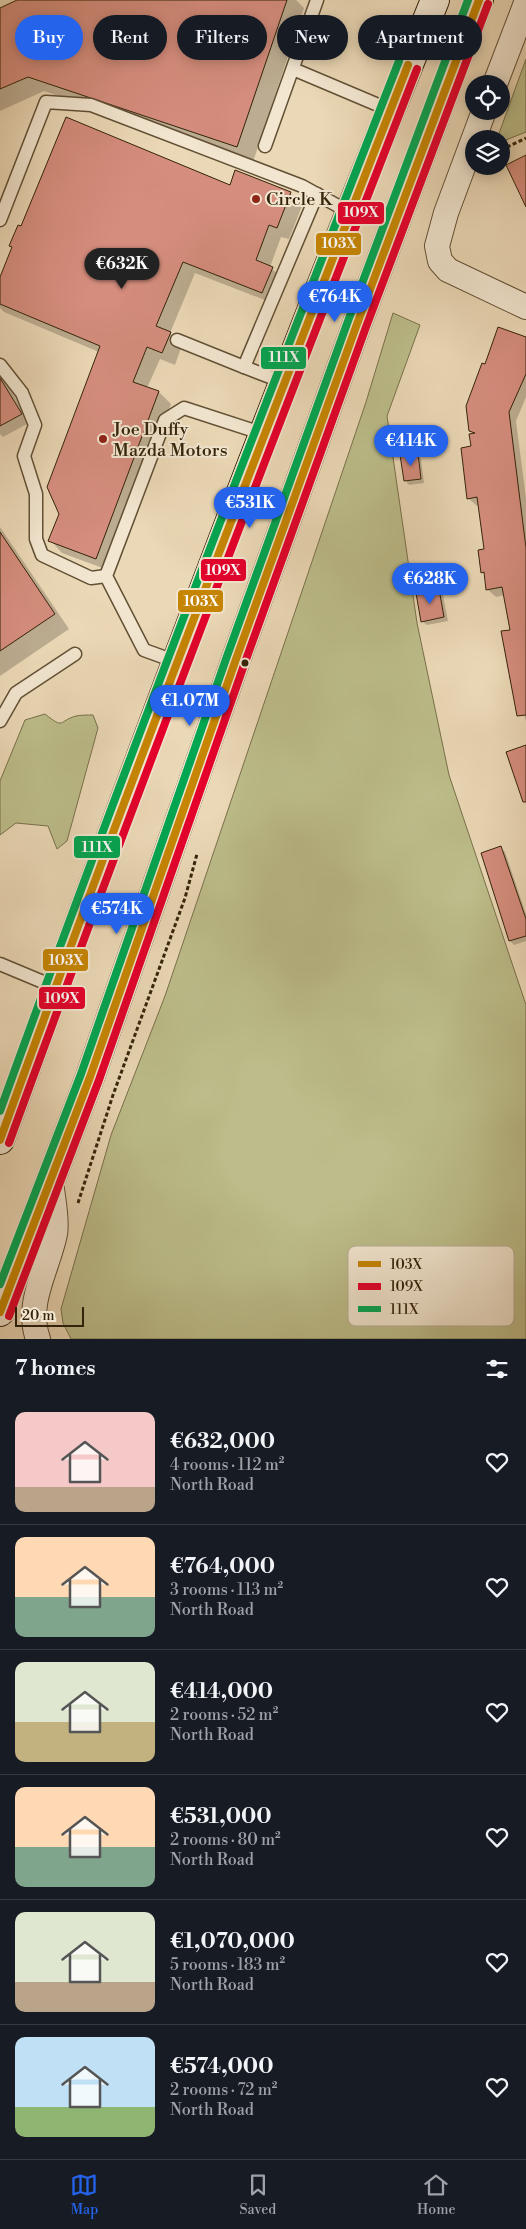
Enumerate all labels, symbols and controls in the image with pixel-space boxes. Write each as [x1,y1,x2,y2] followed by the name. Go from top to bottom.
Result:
[15,15,83,60] chip: Buy
[93,15,167,60] chip: Rent
[177,15,267,60] chip: Filters
[277,15,348,60] chip: New
[358,15,482,60] chip: Apartment
[465,75,510,175] map controls
[465,75,510,120] button: locate
[465,130,510,175] button: layers
[266,188,334,211] place label: Circle K
[250,193,262,205] marker: Circle K
[337,201,385,225] line badge: 109X
[343,204,380,222] text: 109X
[315,232,362,256] line badge: 103X
[322,235,357,253] text: 103X
[87,248,157,290] pin: €632K
[95,254,149,274] text: €632K
[300,280,370,323] pin: €764K
[308,287,362,307] text: €764K
[260,346,307,370] line badge: 111X
[268,349,300,367] text: 111X
[112,418,228,462] place label: Joe Duffy Mazda Motors
[376,424,446,467] pin: €414K
[385,431,437,451] text: €414K
[97,433,109,445] marker: Joe Duffy Mazda Motors
[215,486,285,529] pin: €531K
[225,493,275,513] text: €531K
[200,558,247,582] line badge: 109X
[205,562,242,580] text: 109X
[395,562,465,605] pin: €628K
[403,569,457,589] text: €628K
[177,589,224,613] line badge: 103X
[184,593,219,611] text: 103X
[240,658,250,668] unlabelled marker
[149,684,231,727] pin: €1.07M
[161,691,219,711] text: €1.07M
[73,835,121,859] line badge: 111X
[81,839,113,857] text: 111X
[82,892,152,935] pin: €574K
[91,899,143,919] text: €574K
[42,948,89,972] line badge: 103X
[49,952,84,970] text: 103X
[38,986,86,1010] line badge: 109X
[44,990,81,1008] text: 109X
[348,1246,514,1326] legend
[390,1256,423,1274] text: 103X
[390,1278,423,1296] text: 109X
[390,1301,419,1319] text: 111X
[15,1304,84,1327] scale bar
[22,1307,54,1325] text: 20 m
[483,1355,511,1383] icon: filters
[15,1356,96,1382] text: 7 homes
[170,1429,275,1455] text: €632,000
[55,1432,115,1492] icon: home
[483,1448,511,1476] icon: heart
[170,1455,284,1475] text: 4 rooms · 112 m²
[170,1475,254,1495] text: North Road
[170,1554,275,1580] text: €764,000
[55,1557,115,1617] icon: home
[483,1573,511,1601] icon: heart
[170,1580,283,1600] text: 3 rooms · 113 m²
[170,1600,254,1620] text: North Road
[170,1679,273,1705] text: €414,000
[55,1682,115,1742] icon: home
[483,1698,511,1726] icon: heart
[170,1705,278,1725] text: 2 rooms · 52 m²
[170,1725,254,1745] text: North Road
[170,1804,271,1830] text: €531,000
[55,1807,115,1867] icon: home
[483,1823,511,1851] icon: heart
[170,1830,281,1850] text: 2 rooms · 80 m²
[170,1850,254,1870] text: North Road
[170,1929,295,1955] text: €1,070,000
[55,1932,115,1992] icon: home
[483,1948,511,1976] icon: heart
[170,1955,285,1975] text: 5 rooms · 183 m²
[170,1975,254,1995] text: North Road
[170,2054,273,2080] text: €574,000
[55,2057,115,2117] icon: home
[483,2073,511,2101] icon: heart
[170,2080,277,2100] text: 2 rooms · 72 m²
[170,2100,254,2120] text: North Road
[70,2171,98,2219] tab: Map
[239,2171,276,2219] tab: Saved
[417,2171,456,2219] tab: Home

